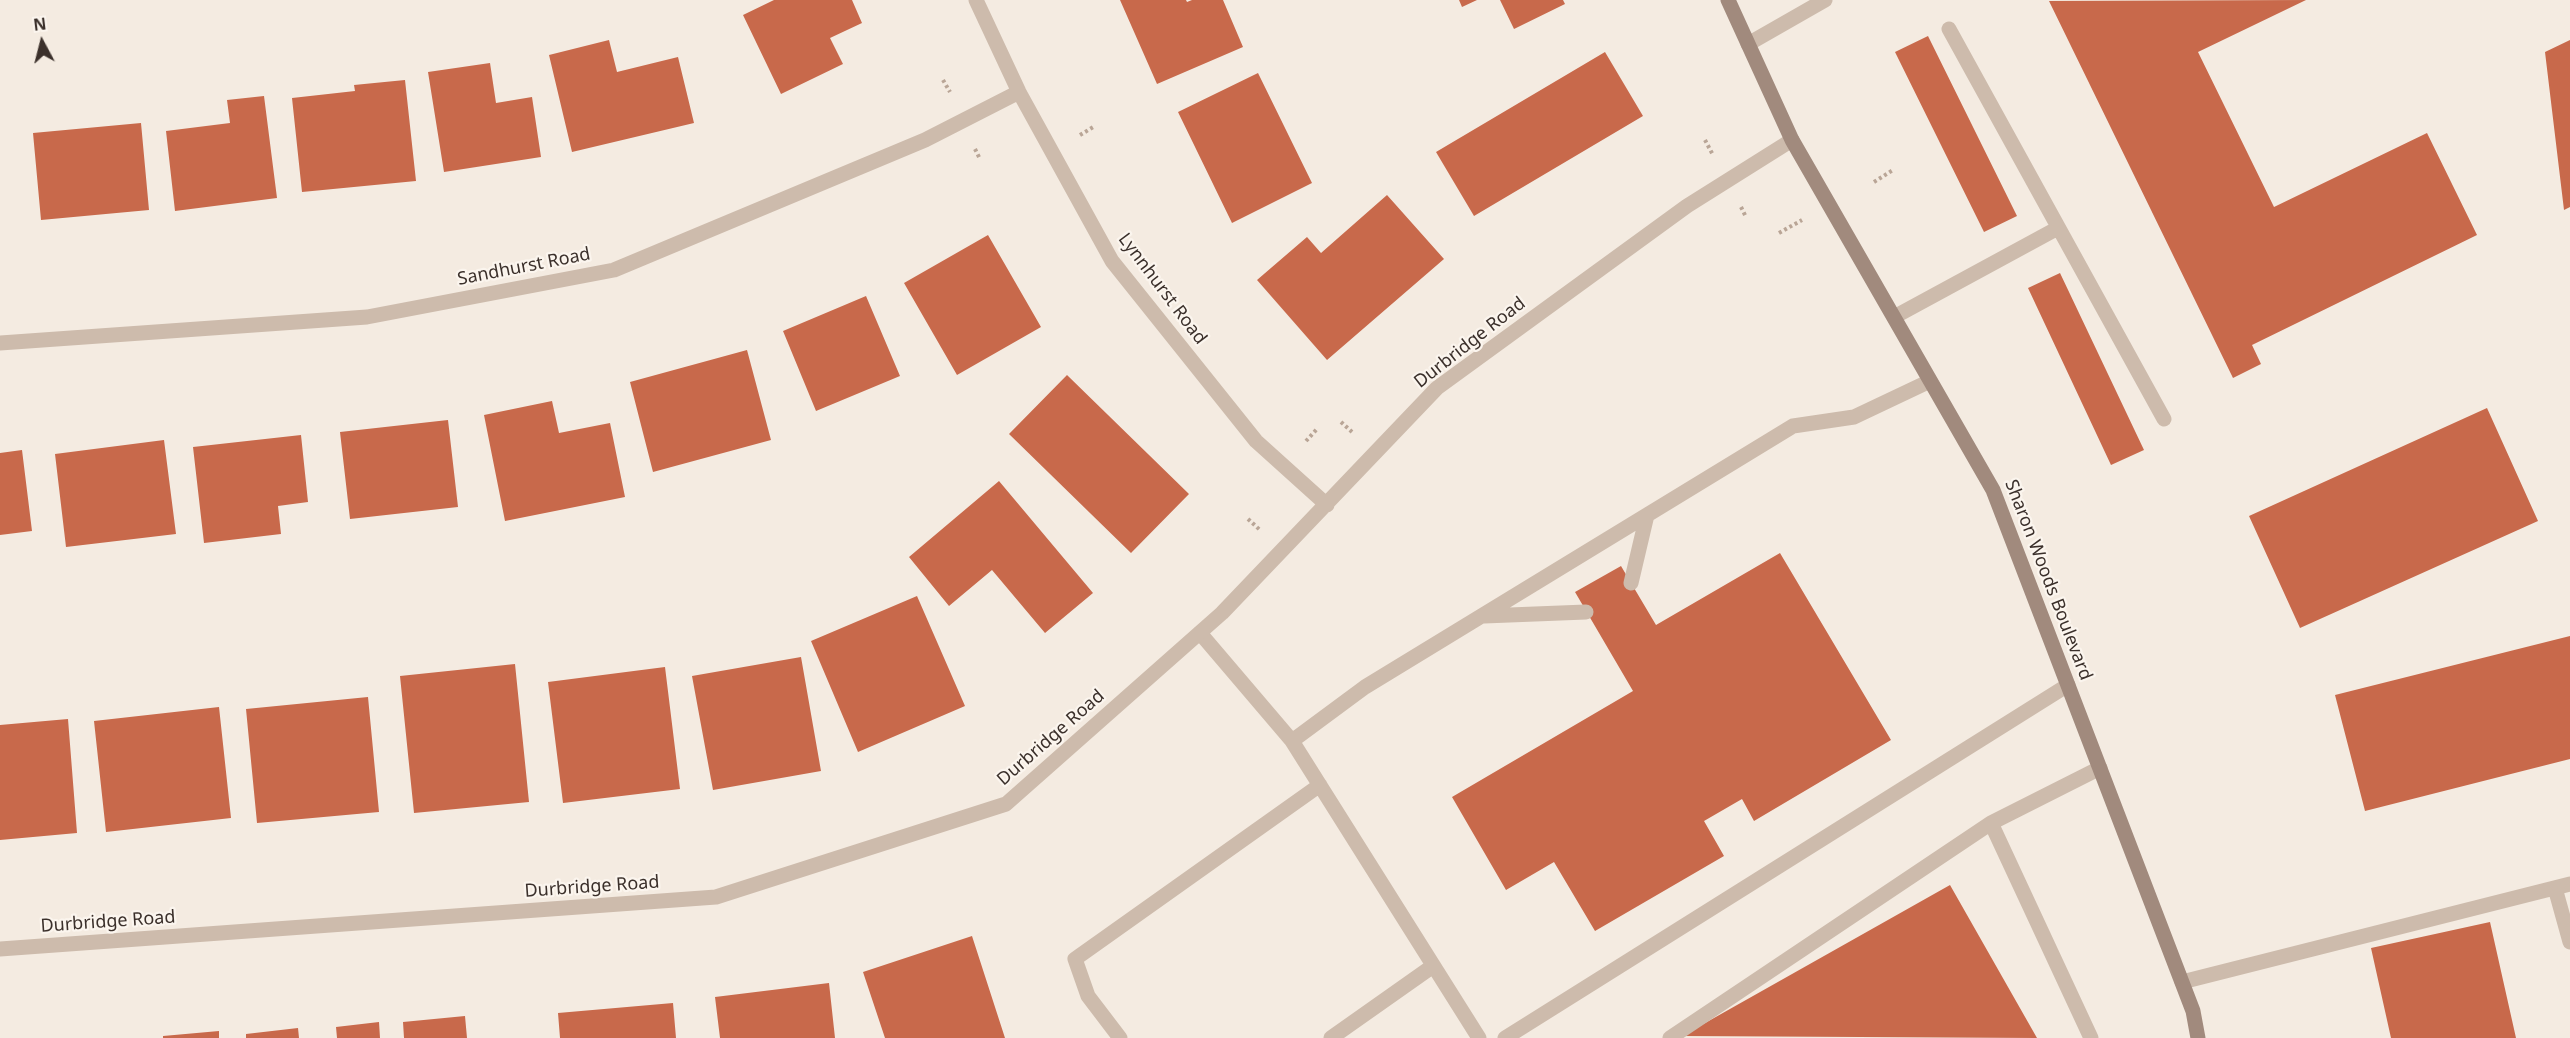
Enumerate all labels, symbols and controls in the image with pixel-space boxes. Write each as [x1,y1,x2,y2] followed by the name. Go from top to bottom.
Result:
[12,12,72,72] north arrow
[32,12,48,36] text: N
[1113,229,1211,349] street label: Lynnhurst Road
[456,244,592,290] street label: Sandhurst Road
[1410,293,1530,393] street label: Durbridge Road
[2000,477,2096,683] street label: Sharon Woods Boulevard
[993,686,1109,790] street label: Durbridge Road
[524,872,660,902] street label: Durbridge Road
[40,907,176,937] street label: Durbridge Road

